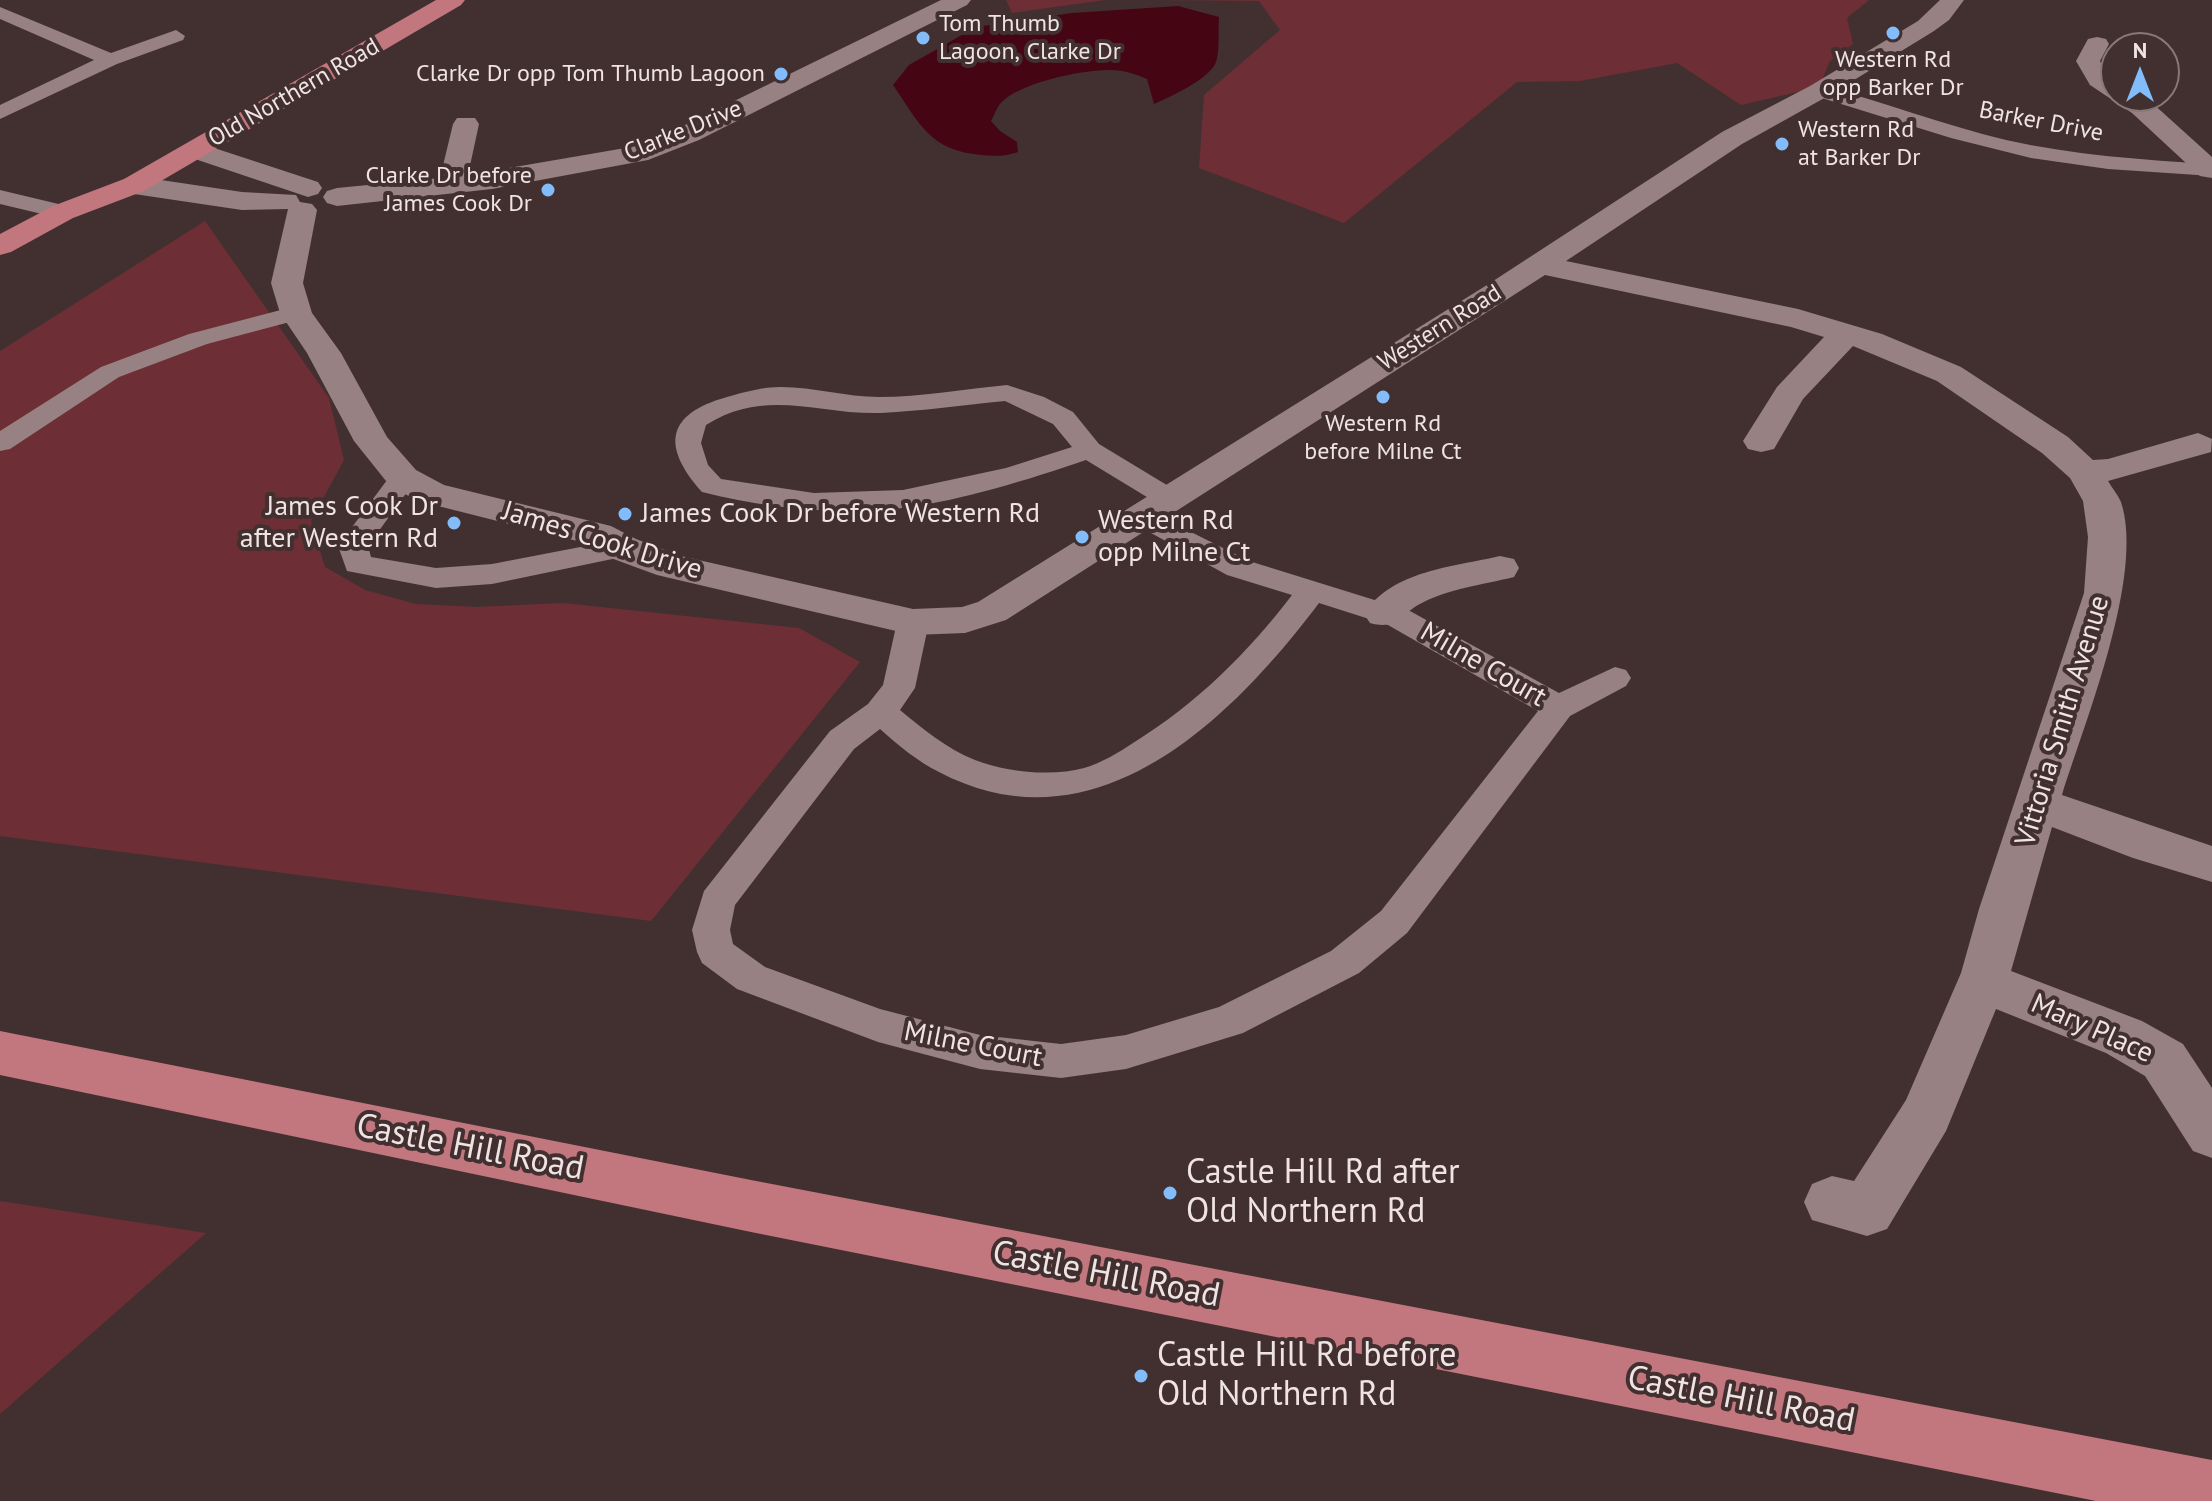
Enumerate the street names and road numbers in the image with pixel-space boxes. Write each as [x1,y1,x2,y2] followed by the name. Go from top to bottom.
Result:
[203,32,385,154] street label: Old Northern Road
[620,94,746,168] street label: Clarke Drive
[1976,96,2106,148] street label: Barker Drive
[1373,279,1507,377] street label: Western Road
[498,495,706,587] street label: James Cook Drive
[2009,592,2117,850] street label: Vittoria Smith Avenue
[1414,615,1552,715] street label: Milne Court
[2026,987,2158,1071] street label: Mary Place
[901,1015,1045,1075] street label: Milne Court
[353,1106,587,1190] street label: Castle Hill Road
[989,1233,1223,1317] street label: Castle Hill Road
[1624,1358,1858,1442] street label: Castle Hill Road

